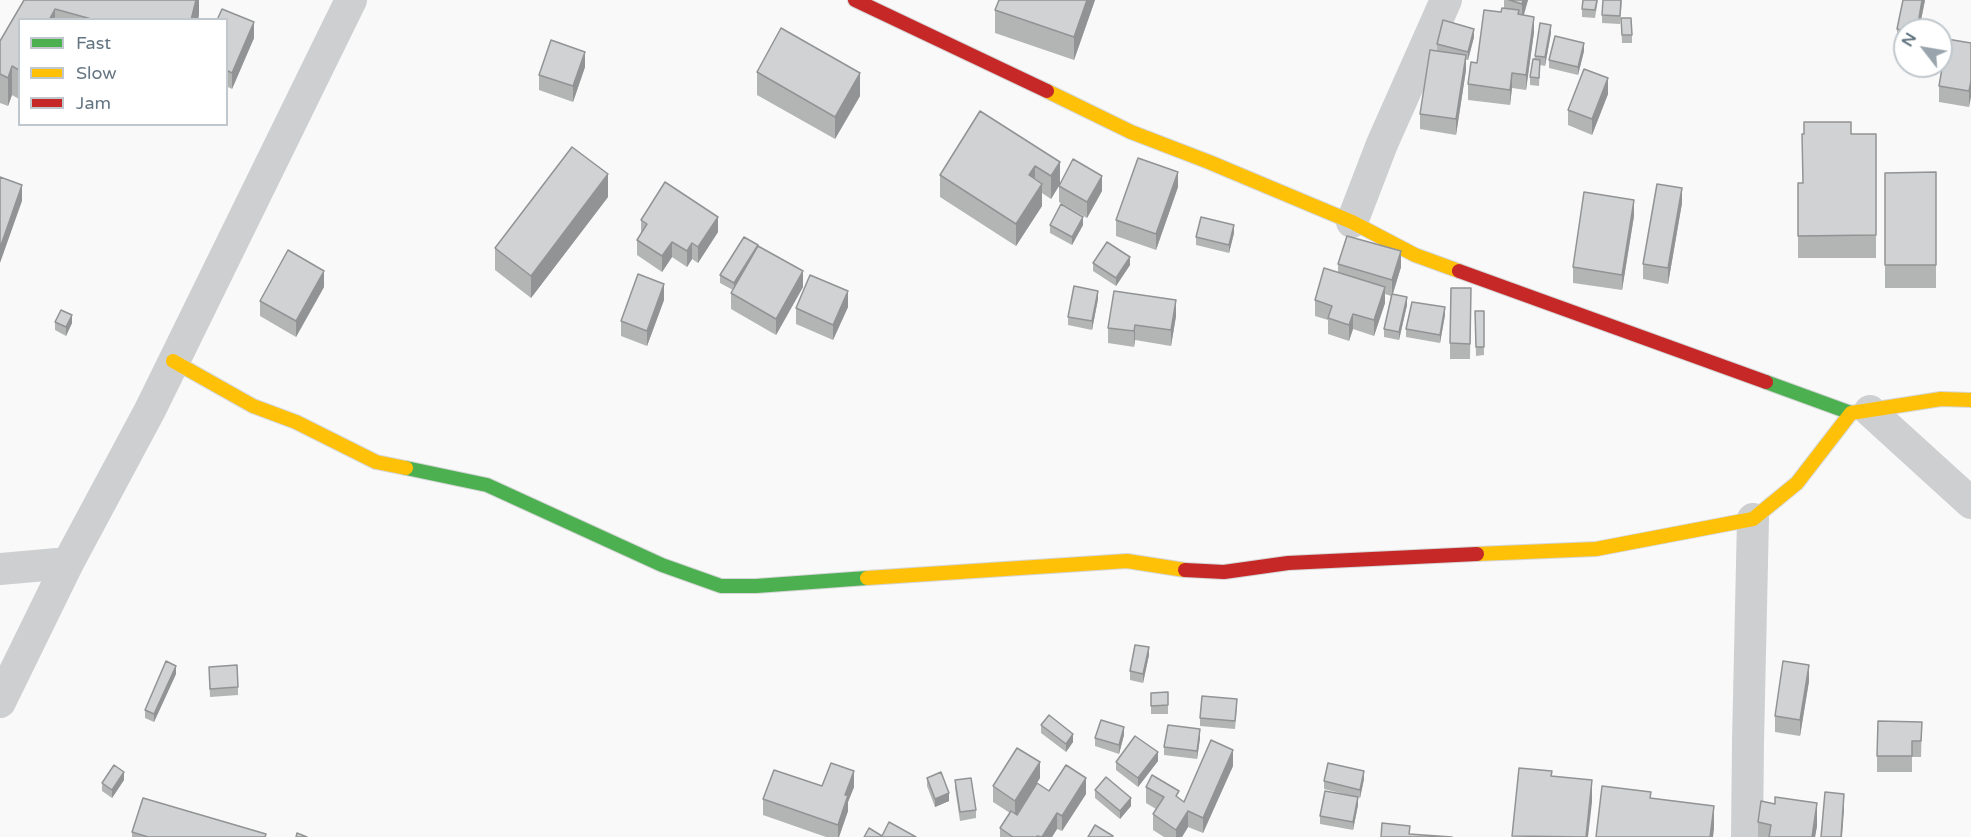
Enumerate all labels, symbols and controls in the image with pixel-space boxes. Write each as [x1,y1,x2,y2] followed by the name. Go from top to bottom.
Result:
[18,18,228,126] legend
[1893,18,1953,78] north arrow
[1897,29,1921,50] text: N
[76,32,111,54] text: Fast
[76,62,117,84] text: Slow
[76,92,111,114] text: Jam

